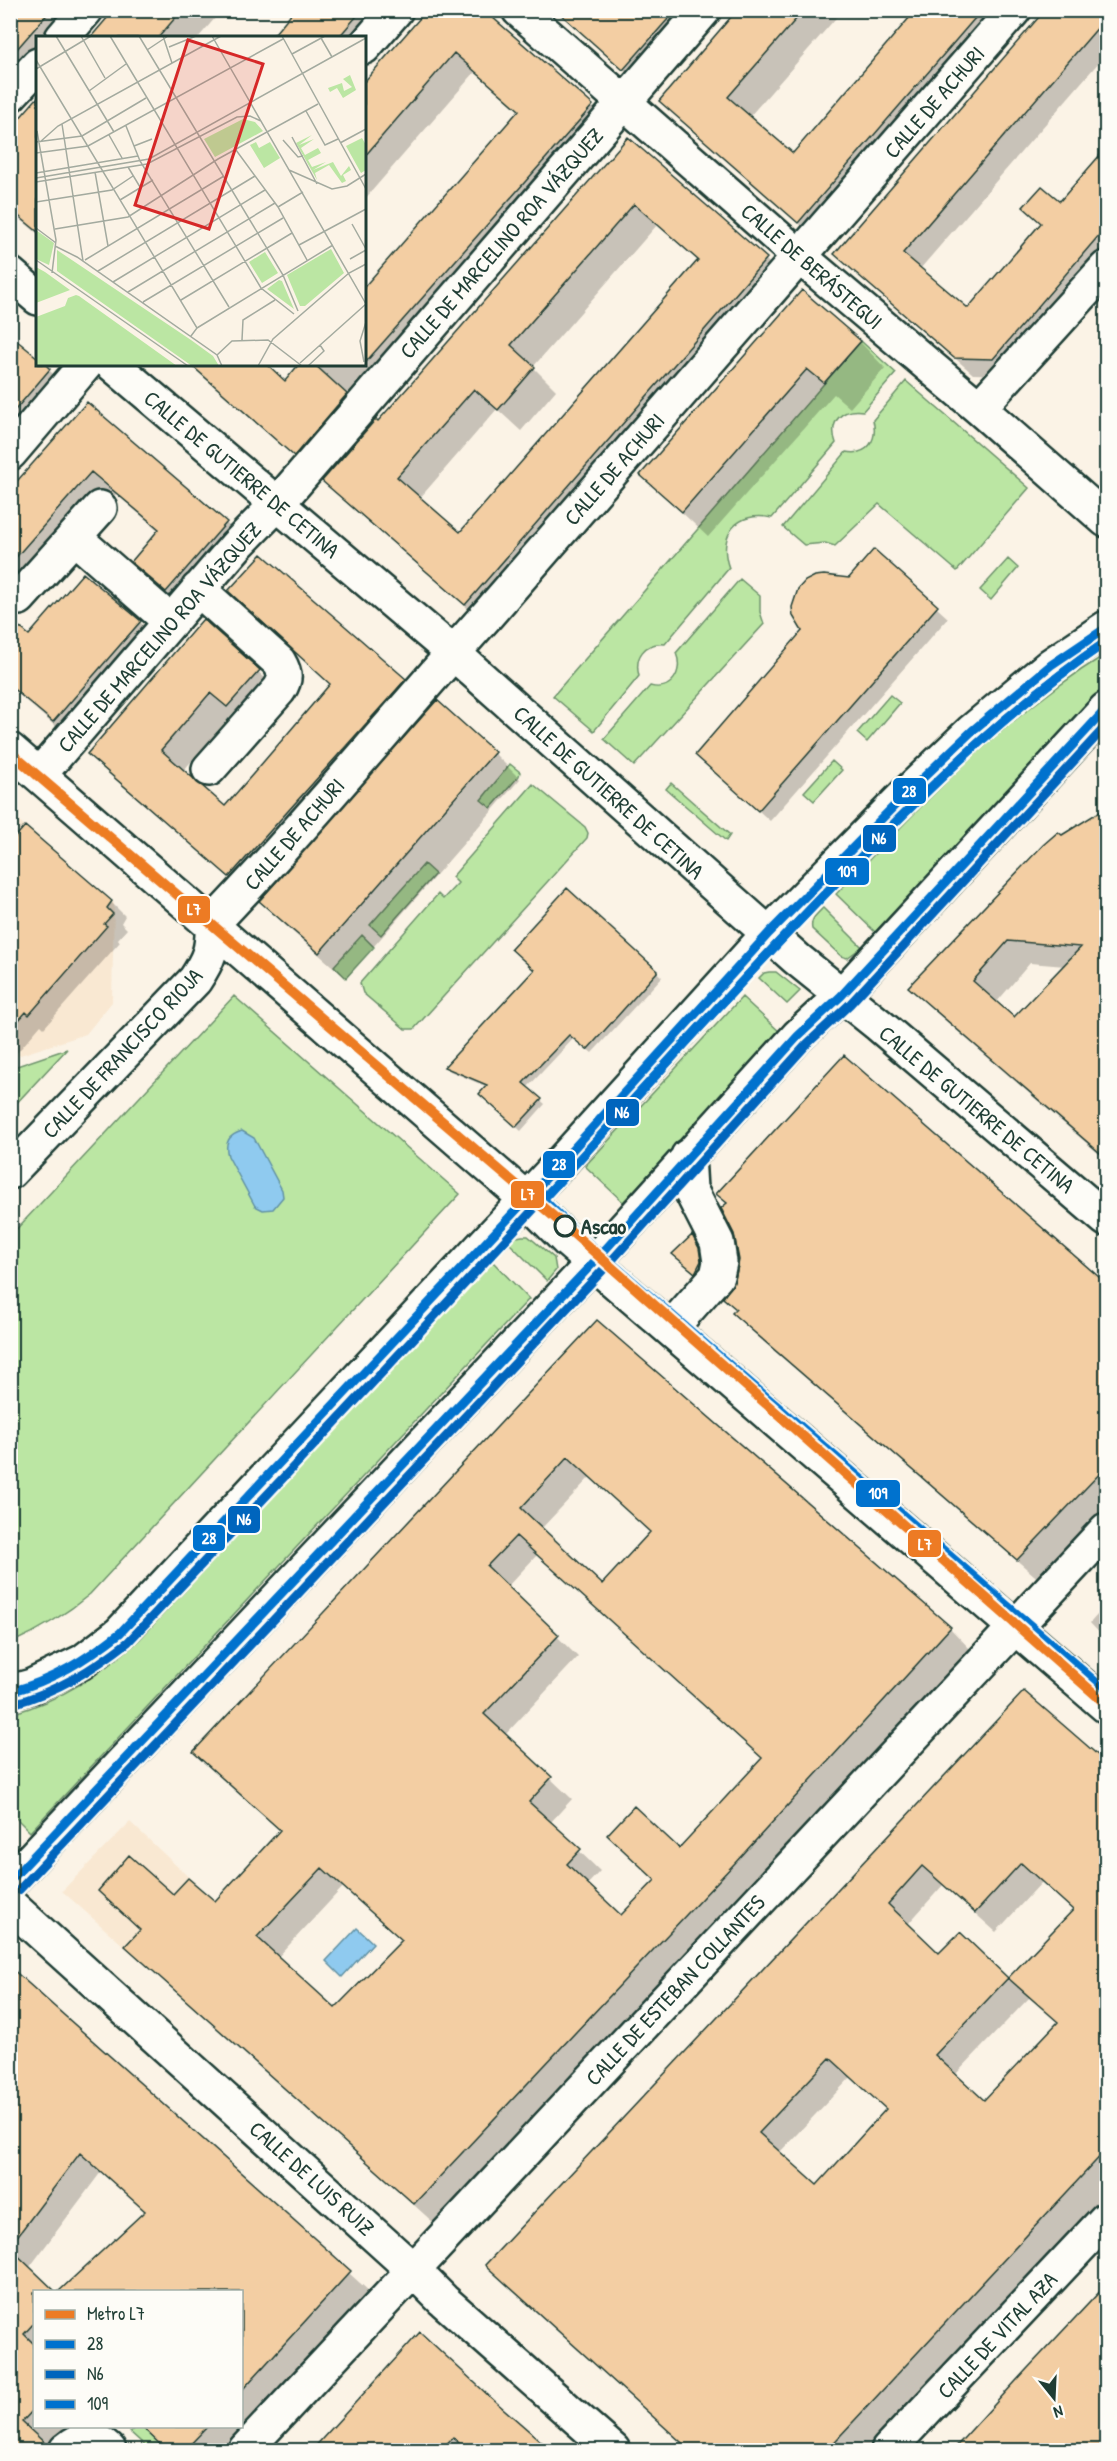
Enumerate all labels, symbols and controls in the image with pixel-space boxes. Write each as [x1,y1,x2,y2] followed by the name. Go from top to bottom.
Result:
[36,36,366,366] inset map
[877,40,991,164] street label: CALLE DE ACHURI
[392,121,610,365] street label: CALLE DE MARCELINO ROA VÁZQUEZ
[735,196,889,336] street label: CALLE DE BERÁSTEGUI
[138,383,346,565] street label: CALLE DE GUTIERRE DE CETINA
[557,407,671,531] street label: CALLE DE ACHURI
[50,515,268,759] street label: CALLE DE MARCELINO ROA VÁZQUEZ
[507,698,711,886] street label: CALLE DE GUTIERRE DE CETINA
[237,772,351,896] street label: CALLE DE ACHURI
[892,777,927,805] line badge: 28
[902,780,916,802] text: 28
[862,824,897,853] line badge: N6
[872,827,887,849] text: N6
[824,857,870,886] line badge: 109
[838,860,857,882] text: 109
[177,895,211,924] line badge: L7
[187,898,201,920] text: L7
[35,961,209,1145] street label: CALLE DE FRANCISCO RIOJA
[873,1018,1081,1200] street label: CALLE DE GUTIERRE DE CETINA
[605,1098,640,1127] line badge: N6
[615,1101,630,1123] text: N6
[542,1150,576,1179] line badge: 28
[552,1153,566,1175] text: 28
[510,1180,545,1209] line badge: L7
[521,1183,535,1205] text: L7
[581,1211,626,1241] place label: Ascao
[554,1215,576,1237] marker: Ascao
[855,1479,901,1508] line badge: 109
[869,1482,888,1504] text: 109
[227,1505,261,1534] line badge: N6
[237,1508,252,1530] text: N6
[192,1524,226,1552] line badge: 28
[202,1527,216,1549] text: 28
[907,1529,942,1558] line badge: L7
[918,1533,932,1555] text: L7
[578,1888,772,2092] street label: CALLE DE ESTEBAN COLLANTES
[243,2114,381,2242] street label: CALLE DE LUIS RUIZ
[930,2265,1064,2405] street label: CALLE DE VITAL AZA
[33,2290,243,2428] legend
[87,2301,145,2326] text: Metro L7
[87,2331,103,2356] text: 28
[87,2361,104,2386] text: N6
[1024,2368,1084,2428] north arrow
[87,2391,109,2416] text: 109
[1051,2400,1066,2424] text: N

